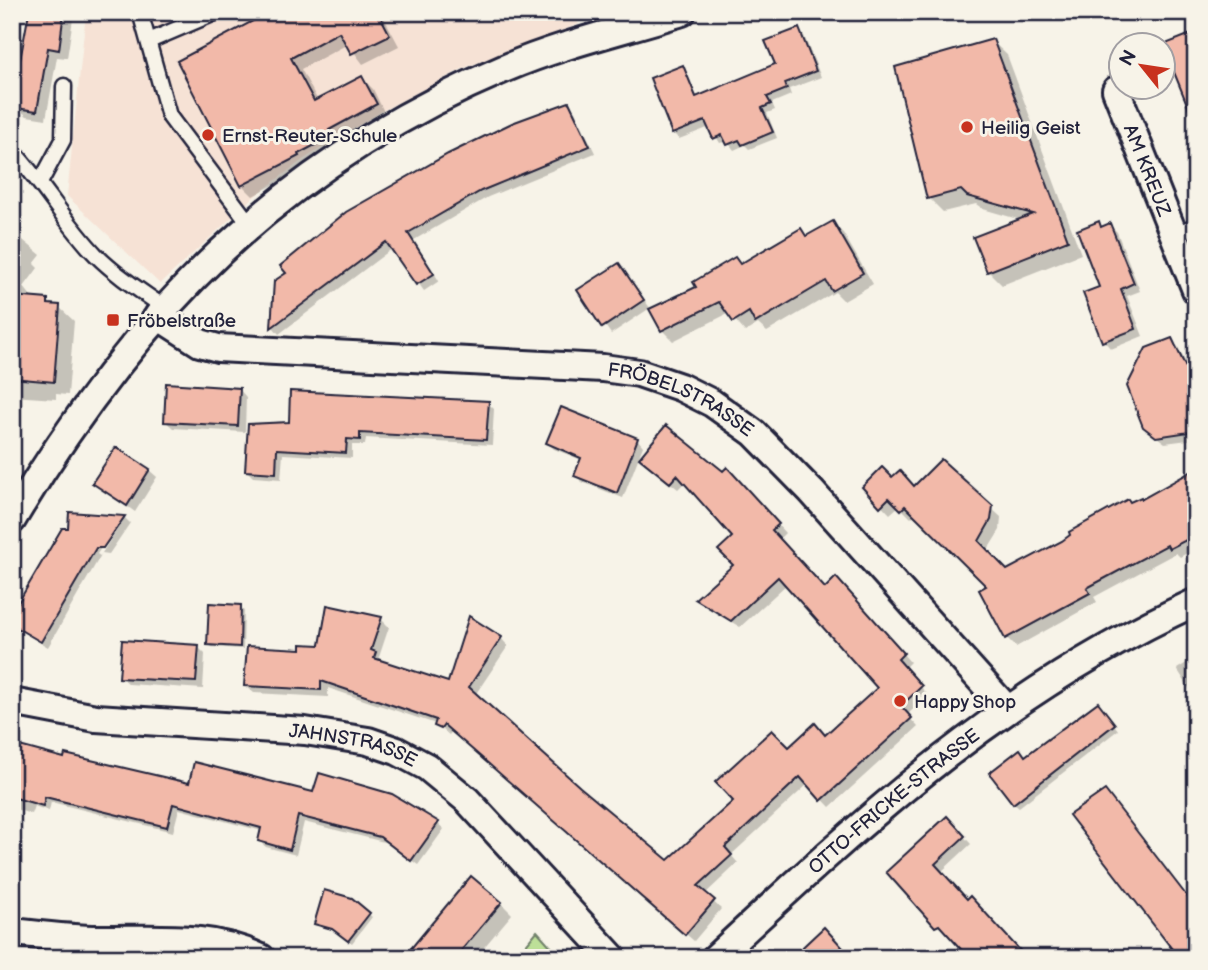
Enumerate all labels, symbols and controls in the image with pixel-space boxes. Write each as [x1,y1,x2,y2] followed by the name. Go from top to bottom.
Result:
[1106,32,1176,102] north arrow
[1115,46,1142,70] text: N
[981,117,1081,140] place label: Heilig Geist
[959,119,975,135] marker: Heilig Geist
[1118,121,1175,220] street label: AM KREUZ
[222,125,397,148] place label: Ernst-Reuter-Schule
[200,127,216,143] marker: Ernst-Reuter-Schule
[127,310,236,333] place label: Fröbelstraße
[105,312,121,328] marker: Fröbelstraße
[606,359,758,442] street label: FRÖBELSTRASSE
[914,691,1016,714] place label: Happy Shop
[892,693,908,709] marker: Happy Shop
[288,720,421,773] street label: JAHNSTRASSE
[804,724,985,880] street label: OTTO-FRICKE-STRASSE

